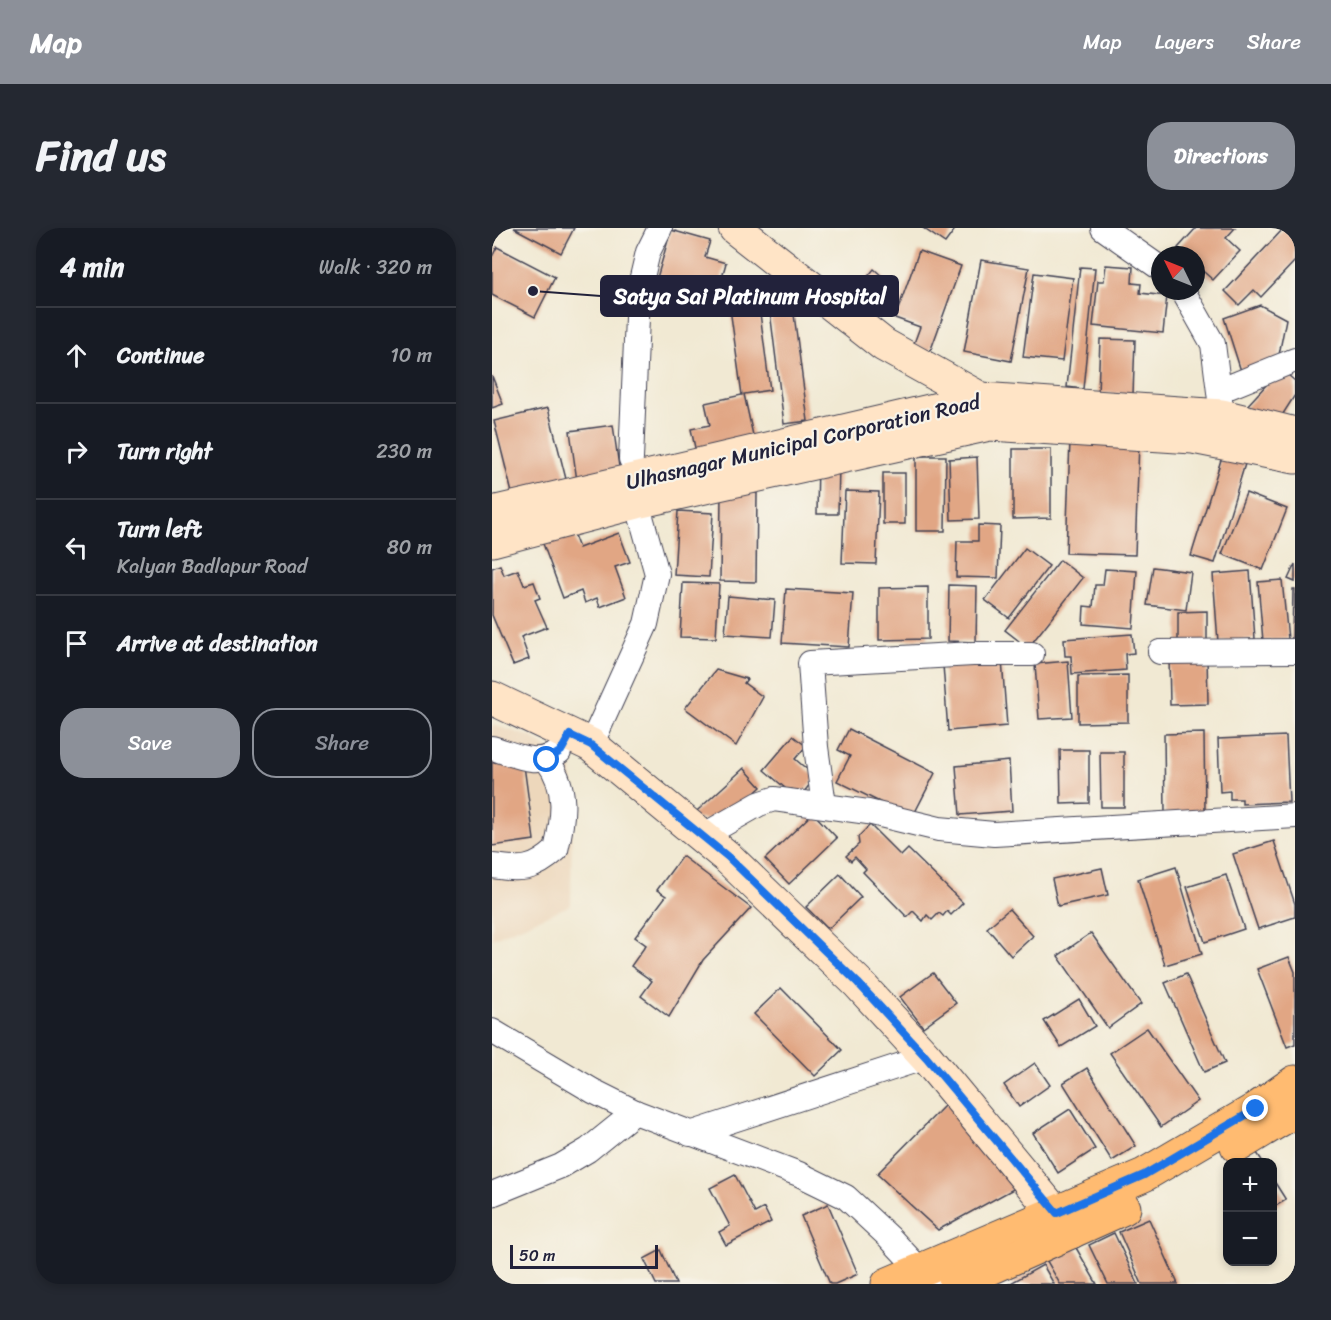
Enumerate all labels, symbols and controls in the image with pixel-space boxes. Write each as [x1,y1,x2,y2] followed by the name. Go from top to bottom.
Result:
[30,18,82,67] text: Map
[1083,23,1122,61] text: Map
[1155,23,1214,61] text: Layers
[1247,23,1301,61] text: Share
[36,119,166,193] text: Find us
[1147,122,1295,190] button: Directions
[60,244,124,290] text: 4 min
[1151,246,1205,300] north arrow
[319,250,432,285] text: Walk · 320 m
[601,276,898,316] callout: Satya Sai Platinum Hospital
[613,277,888,316] text: Satya Sai Platinum Hospital
[117,336,205,375] text: Continue
[390,338,432,373] text: 10 m
[60,339,93,372] icon: ahead
[622,382,986,501] street label: Ulhasnagar Municipal Corporation Road
[117,432,212,471] text: Turn right
[376,434,432,469] text: 230 m
[60,435,93,468] icon: right
[117,510,202,549] text: Turn left
[387,530,432,565] text: 80 m
[60,531,93,564] icon: left
[117,549,308,584] text: Kalyan Badlapur Road
[117,624,318,663] text: Arrive at destination
[60,627,93,660] icon: arrive
[60,708,240,778] button: Save
[252,708,432,778] button: Share
[533,746,559,772] route start
[1242,1095,1268,1121] route end
[1223,1158,1277,1266] map controls
[1223,1158,1277,1212] button: +
[1223,1212,1277,1266] button: −
[519,1241,555,1270] text: 50 m
[510,1242,658,1270] scale bar

